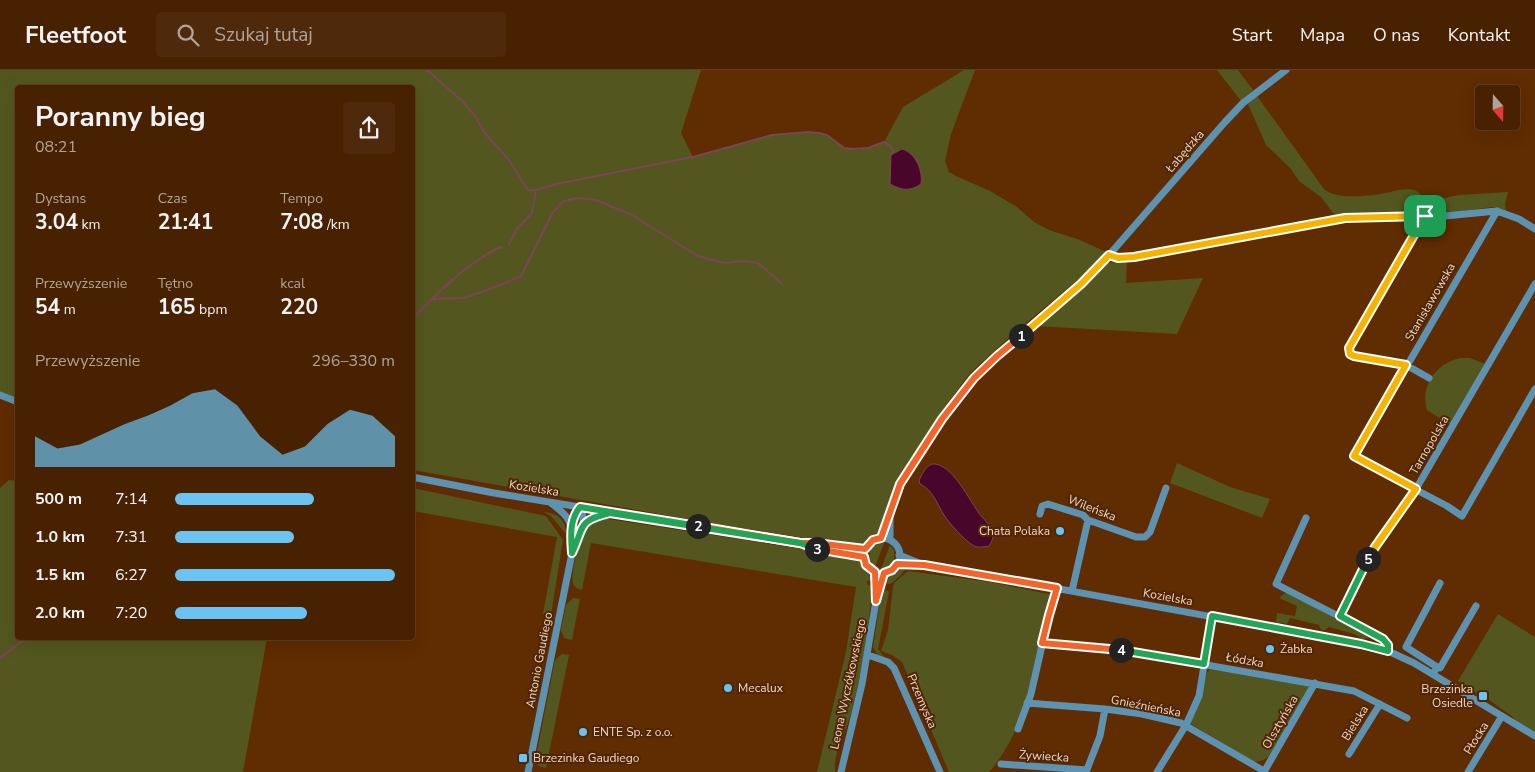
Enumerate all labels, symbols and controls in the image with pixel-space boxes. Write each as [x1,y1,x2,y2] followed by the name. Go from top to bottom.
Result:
[156,12,506,57] search box
[25,19,126,51] text: Fleetfoot
[174,21,202,49] icon: search
[214,22,313,48] text: Szukaj tutaj
[1232,23,1272,47] text: Start
[1300,23,1345,47] text: Mapa
[1373,23,1420,47] text: O nas
[1448,23,1510,47] text: Kontakt
[1475,85,1520,130] north arrow
[1475,85,1520,130] map controls
[35,98,206,136] text: Poranny bieg
[343,102,395,154] button: share
[1162,126,1208,176] street label: Łabędzka
[35,136,77,158] text: 08:21
[35,189,86,208] text: Dystans
[158,189,187,208] text: Czas
[280,189,323,208] text: Tempo
[1404,195,1446,237] pin
[1411,202,1439,230] icon: arrive
[35,208,78,236] text: 3.04
[158,208,213,236] text: 21:41
[280,208,323,236] text: 7:08
[78,215,101,234] text: km
[323,215,350,234] text: /km
[1401,260,1459,344] street label: Stanisławowska
[35,274,127,293] text: Przewyższenie
[158,274,193,293] text: Tętno
[280,274,305,293] text: kcal
[35,293,60,321] text: 54
[158,293,195,321] text: 165
[280,293,318,321] text: 220
[60,300,76,319] text: m
[195,300,227,319] text: bpm
[1008,324,1034,348] pin: 1
[1017,327,1026,346] text: 1
[35,350,140,372] text: Przewyższenie
[312,350,395,372] text: 296–330 m
[1406,413,1452,477] street label: Tarnopolska
[508,476,560,500] street label: Kozielska
[35,488,82,510] text: 500 m
[115,488,147,510] text: 7:14
[1065,491,1119,525] street label: Wileńska
[686,514,710,538] pin: 2
[694,517,703,536] text: 2
[979,523,1050,539] place label: Chata Polaka
[1054,525,1066,537] marker: Chata Polaka
[35,526,85,548] text: 1.0 km
[115,526,147,548] text: 7:31
[804,536,830,562] pin: 3
[813,540,822,559] text: 3
[1356,546,1380,572] pin: 5
[1364,550,1373,569] text: 5
[35,564,85,586] text: 1.5 km
[115,564,147,586] text: 6:27
[1142,585,1194,609] street label: Kozielska
[35,602,85,624] text: 2.0 km
[115,602,147,624] text: 7:20
[522,610,556,709] street label: Antonio Gaudiego
[826,617,870,751] street label: Leona Wyczółkowskiego
[1108,638,1134,662] pin: 4
[1117,641,1126,660] text: 4
[1280,641,1313,657] place label: Żabka
[1264,643,1276,655] marker: Żabka
[1224,649,1265,671] street label: Łódzka
[903,671,941,731] street label: Przemyska
[738,680,784,696] place label: Mecalux
[1421,681,1473,711] place label: Brzezinka Osiedle
[722,682,734,694] marker: Mecalux
[1477,690,1489,702] marker: Brzezinka Osiedle
[1110,691,1182,721] street label: Gnieźnieńska
[1258,692,1302,752] street label: Olsztyńska
[1338,702,1372,744] street label: Bielska
[1460,719,1492,757] street label: Płocka
[593,724,673,740] place label: ENTE Sp. z o.o.
[577,726,589,738] marker: ENTE Sp. z o.o.
[1018,746,1070,766] street label: Żywiecka
[533,750,640,766] place label: Brzezinka Gaudiego
[517,752,529,764] marker: Brzezinka Gaudiego

